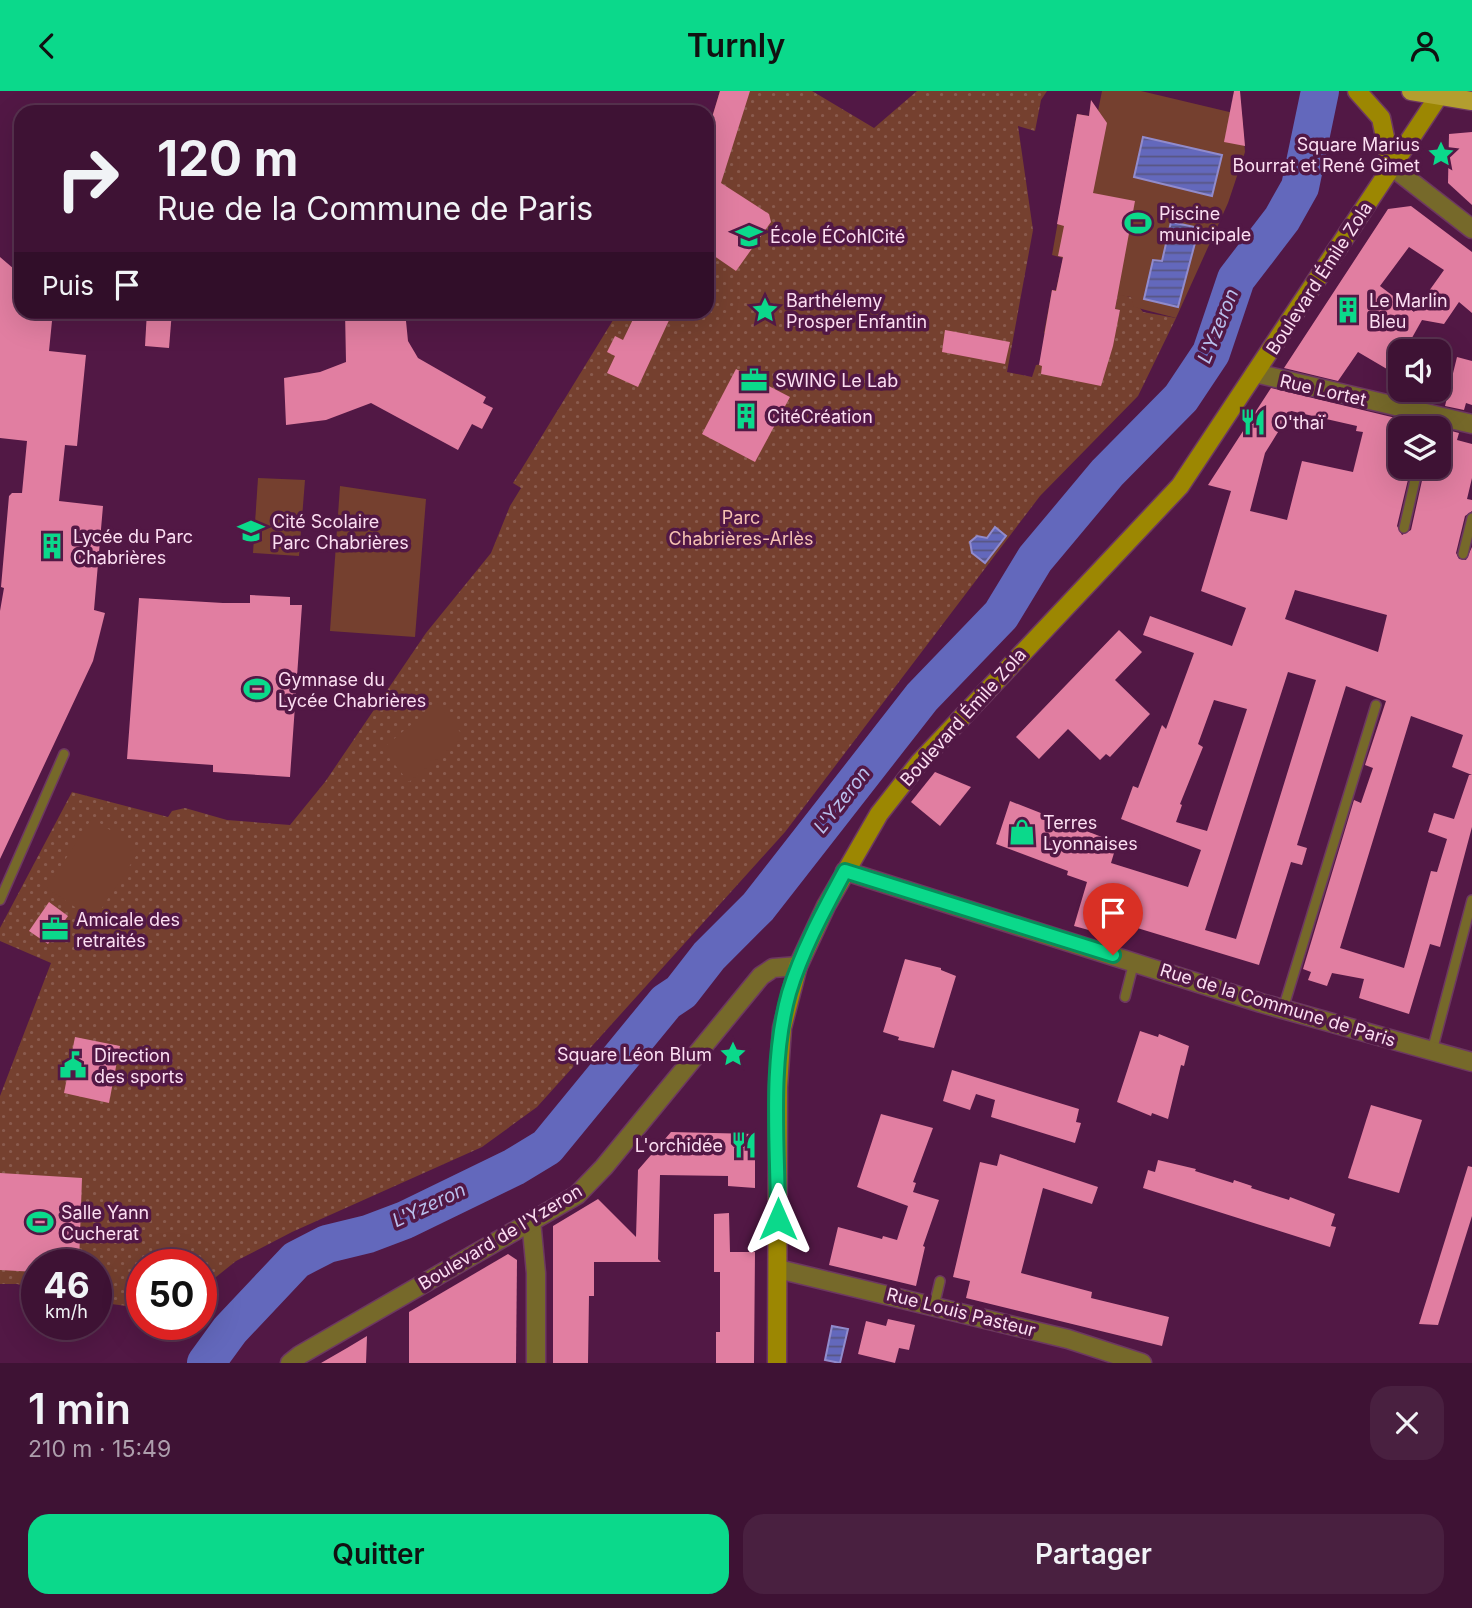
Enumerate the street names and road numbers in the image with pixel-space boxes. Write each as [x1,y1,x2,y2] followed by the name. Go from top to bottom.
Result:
[1261,197,1376,358] street label: Boulevard Émile Zola
[1278,370,1368,410] street label: Rue Lortet
[895,643,1030,790] street label: Boulevard Émile Zola
[1158,959,1398,1051] street label: Rue de la Commune de Paris
[414,1180,586,1294] street label: Boulevard de l'Yzeron
[884,1283,1038,1341] street label: Rue Louis Pasteur

